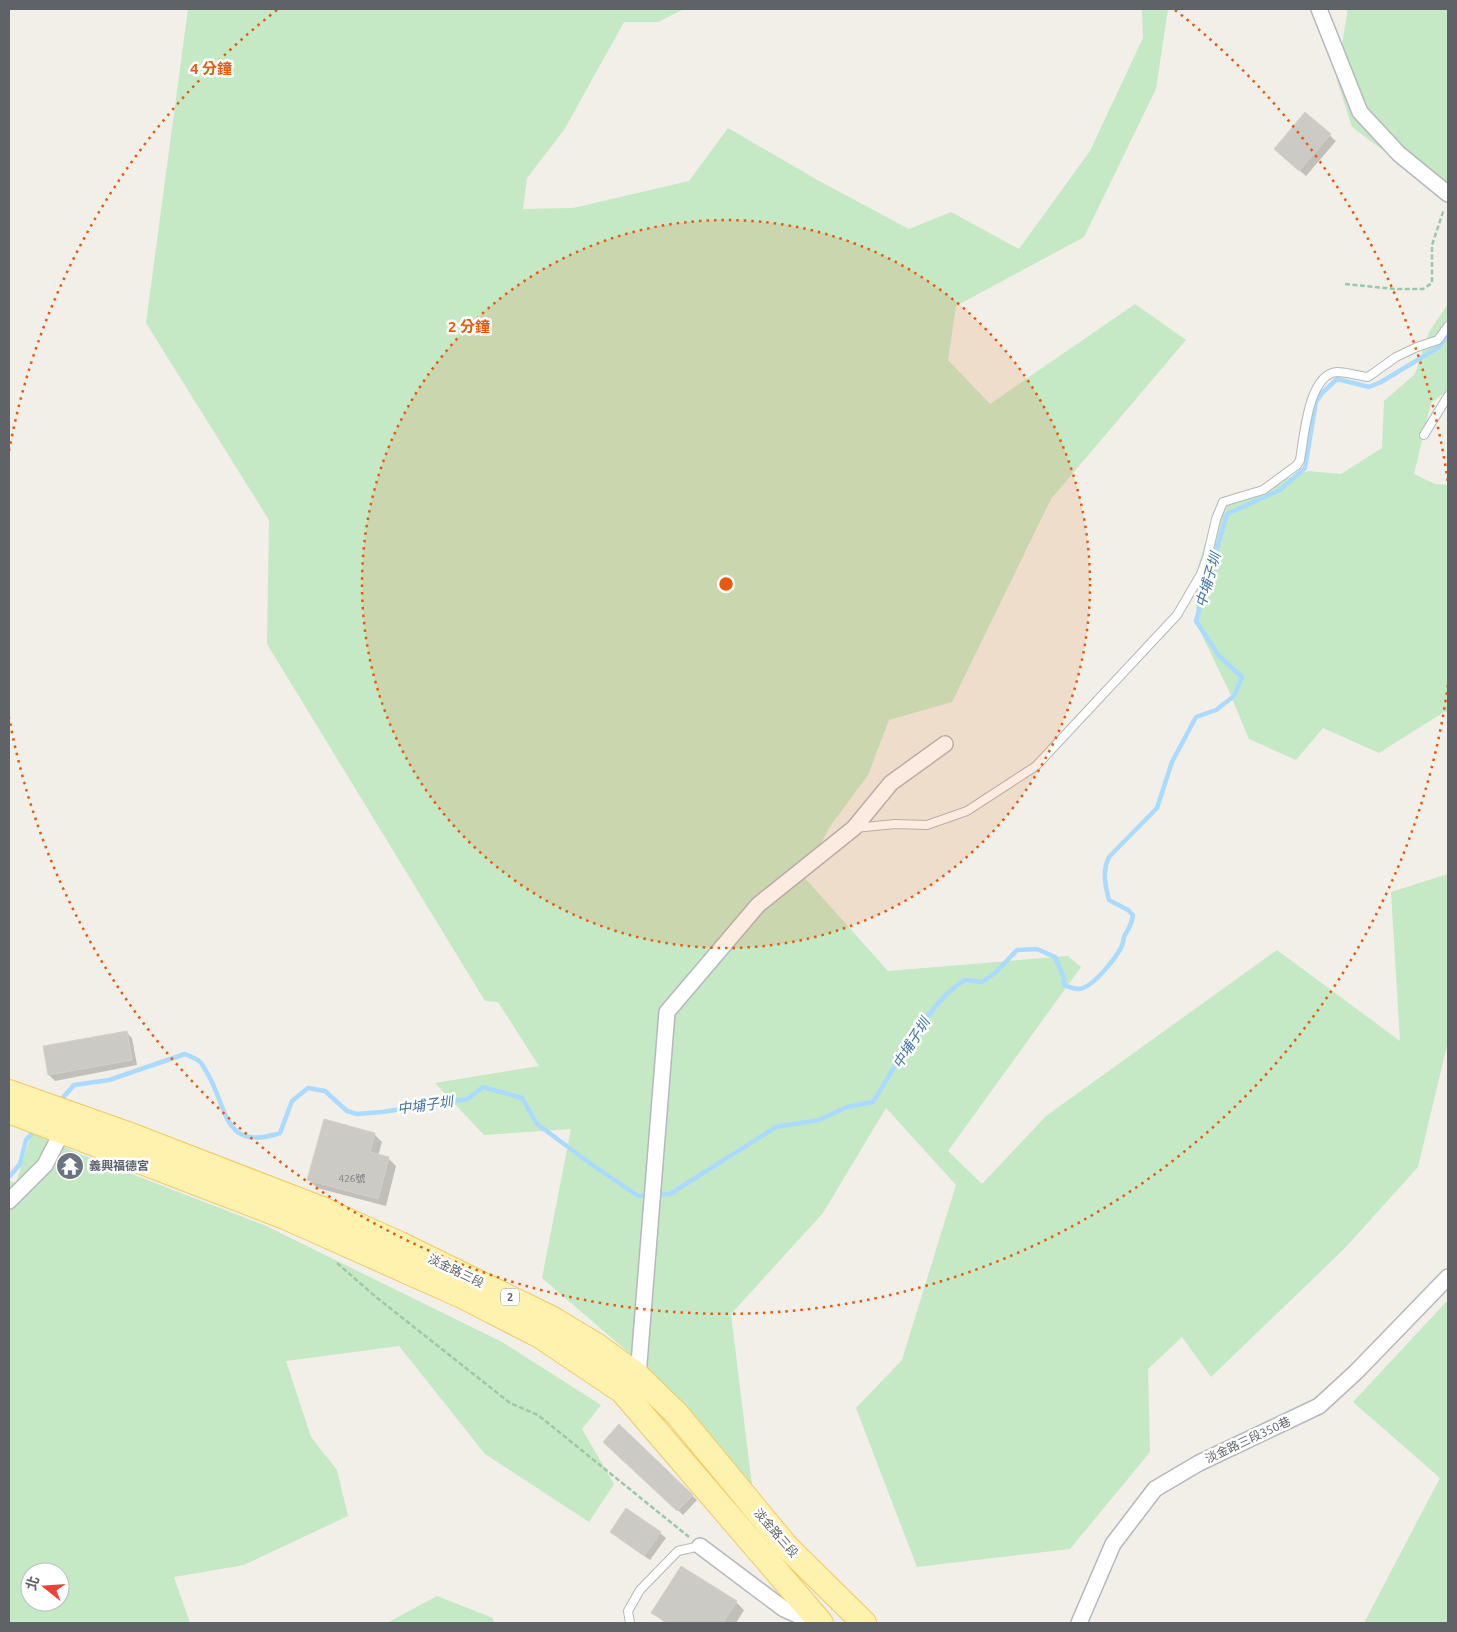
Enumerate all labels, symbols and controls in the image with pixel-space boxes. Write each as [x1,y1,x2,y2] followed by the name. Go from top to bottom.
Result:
[190,60,232,77] text: 4 分鐘
[448,318,490,335] text: 2 分鐘
[1193,549,1224,609] water label: 中埔子圳
[717,575,735,593] centre of rings
[889,1013,934,1071] water label: 中埔子圳
[396,1093,456,1117] water label: 中埔子圳
[55,1151,85,1181] temple icon: 義興福德宮
[89,1159,149,1172] place label: 義興福德宮
[339,1173,365,1184] house number: 426號
[426,1252,486,1290] street label: 淡金路三段
[501,1288,519,1305] road number: 2
[1203,1414,1292,1465] street label: 淡金路三段350巷
[752,1506,801,1560] street label: 淡金路三段
[20,1562,70,1612] north arrow
[23,1574,42,1592] text: 北

